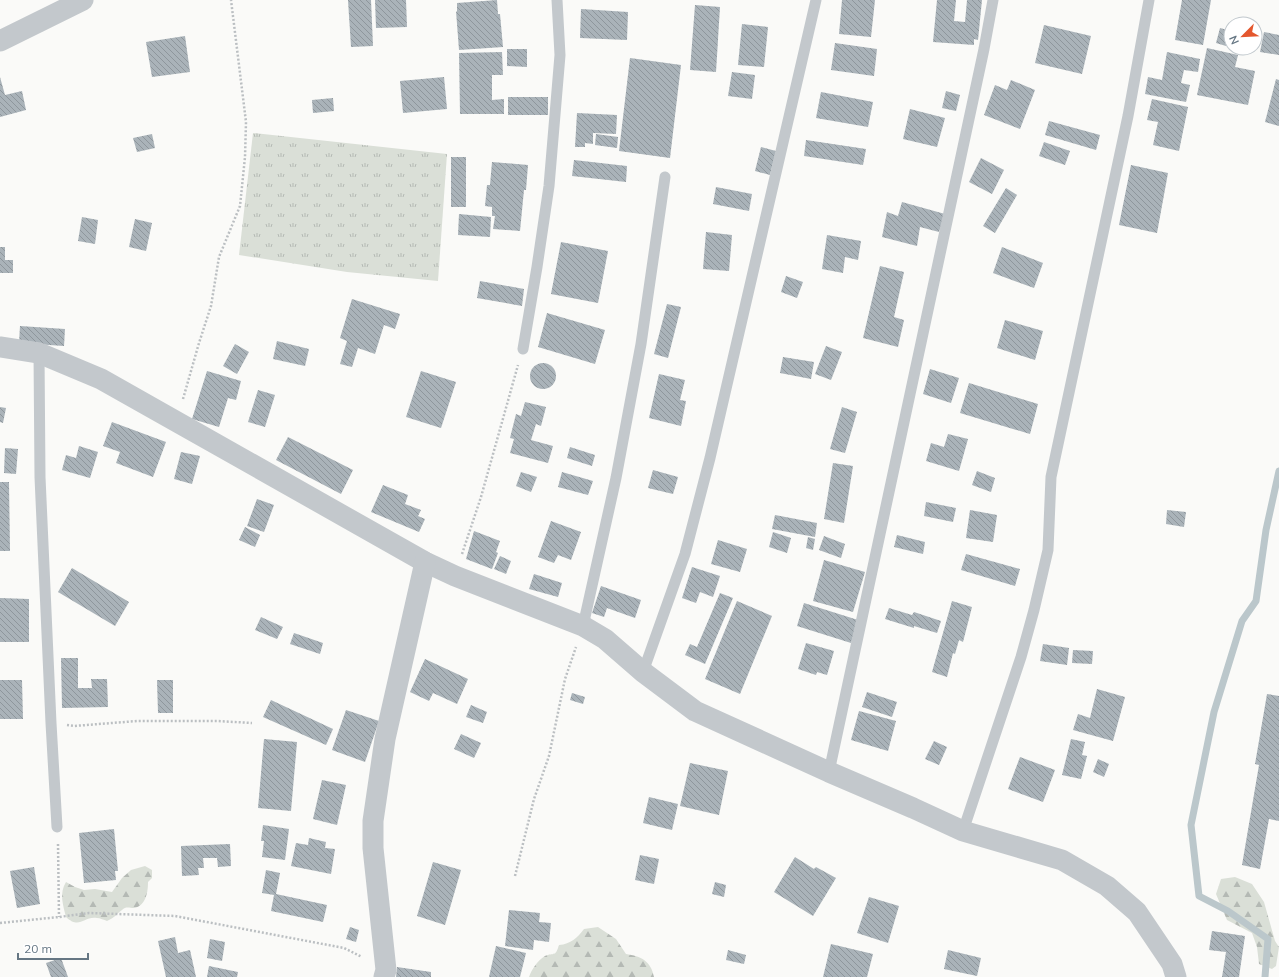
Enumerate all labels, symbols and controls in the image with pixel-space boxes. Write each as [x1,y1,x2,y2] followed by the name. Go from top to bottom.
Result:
[1223,16,1263,56] north arrow
[1226,33,1242,47] text: N
[18,935,88,961] scale bar
[24,941,52,956] text: 20 m

